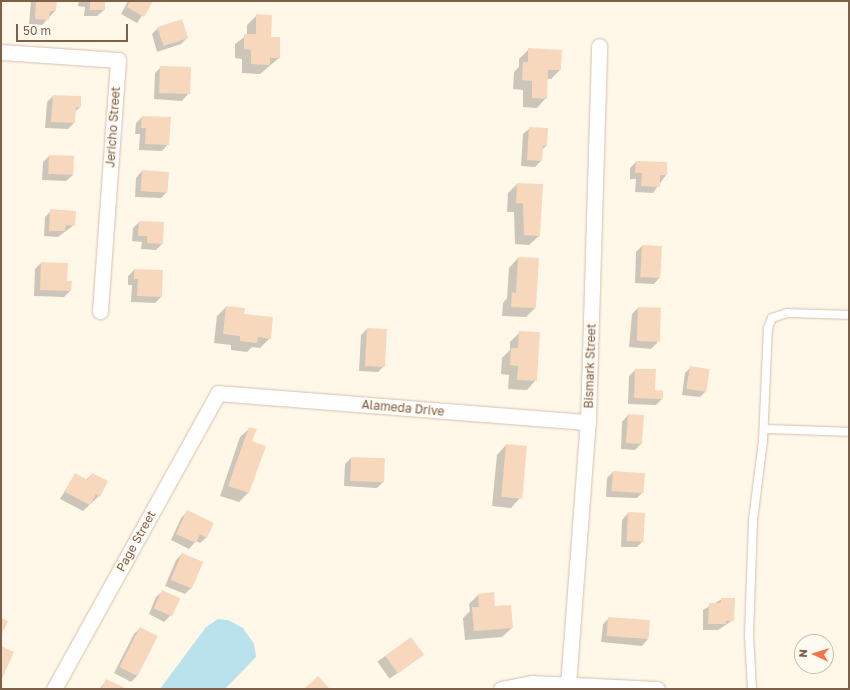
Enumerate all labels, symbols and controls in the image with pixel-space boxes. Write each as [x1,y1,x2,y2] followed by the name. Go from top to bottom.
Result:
[18,16,130,42] scale bar
[23,23,51,38] text: 50 m
[103,86,123,168] street label: Jericho Street
[581,323,599,409] street label: Bismark Street
[361,397,445,419] street label: Alameda Drive
[113,508,159,574] street label: Page Street
[794,634,834,674] north arrow
[796,649,809,658] text: N

